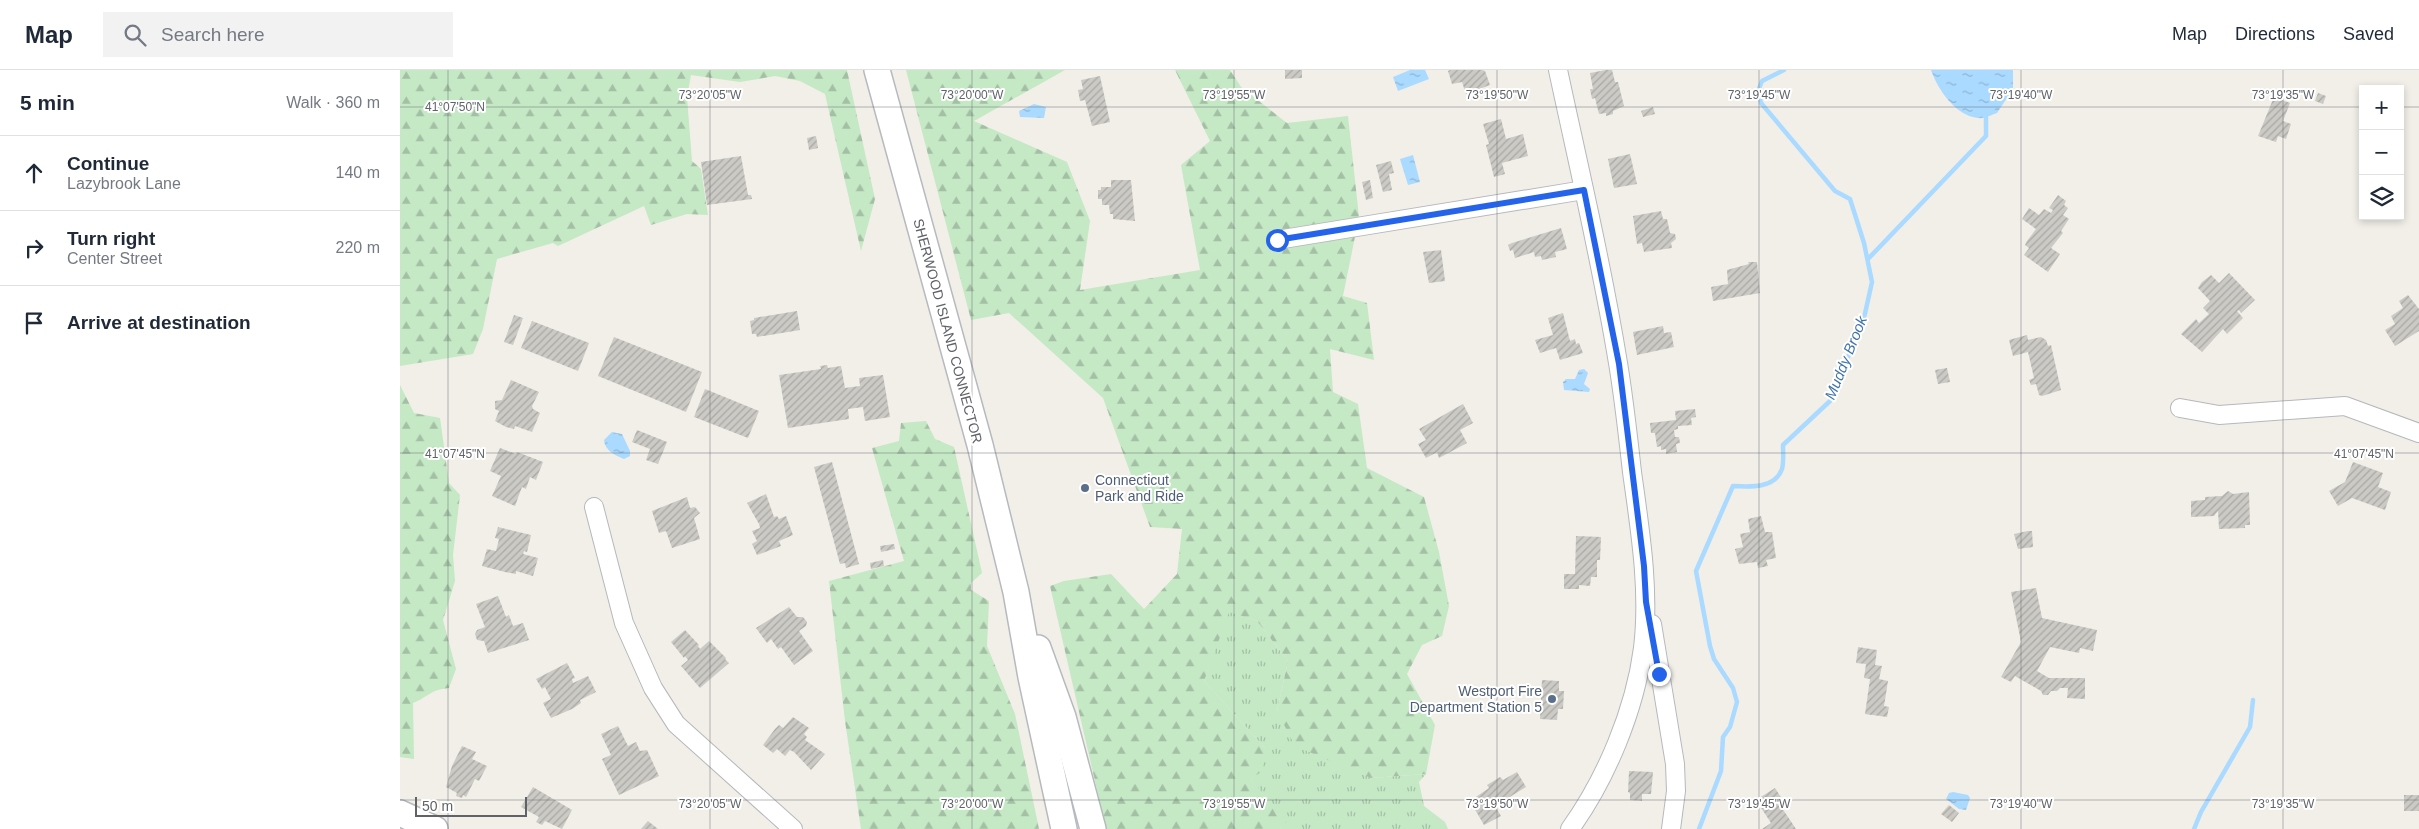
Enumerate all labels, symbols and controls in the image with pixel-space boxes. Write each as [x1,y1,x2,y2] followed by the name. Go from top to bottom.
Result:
[103,12,453,57] search box
[25,21,73,48] text: Map
[121,21,149,49] icon: search
[161,24,265,45] text: Search here
[2172,24,2207,44] text: Map
[2235,24,2315,44] text: Directions
[2343,24,2394,44] text: Saved
[2359,85,2404,220] map controls
[2359,85,2404,130] button: +
[679,88,742,102] text: 73°20'05"W
[941,88,1004,102] text: 73°20'00"W
[1203,88,1266,102] text: 73°19'55"W
[1466,88,1529,102] text: 73°19'50"W
[1728,88,1791,102] text: 73°19'45"W
[1990,88,2053,102] text: 73°19'40"W
[2252,88,2315,102] text: 73°19'35"W
[20,91,75,114] text: 5 min
[286,94,380,111] text: Walk · 360 m
[425,100,485,114] text: 41°07'50"N
[2359,130,2404,175] button: −
[67,153,149,174] text: Continue
[20,159,48,187] icon: ahead
[336,164,380,181] text: 140 m
[67,175,181,192] text: Lazybrook Lane
[2359,175,2404,220] button: layers
[910,217,986,445] street label: SHERWOOD ISLAND CONNECTOR
[67,228,155,249] text: Turn right
[1266,229,1289,252] route start
[20,234,48,262] icon: right
[336,239,380,256] text: 220 m
[67,250,162,267] text: Center Street
[20,309,48,337] icon: arrive
[67,312,251,333] text: Arrive at destination
[1821,312,1871,402] water label: Muddy Brook
[425,447,485,461] text: 41°07'45"N
[2334,447,2394,461] text: 41°07'45"N
[1095,472,1184,504] place label: Connecticut Park and Ride
[1079,482,1091,494] marker: Connecticut Park and Ride
[1648,663,1671,686] route end
[1410,683,1542,715] place label: Westport Fire Department Station 5
[1546,693,1558,705] marker: Westport Fire Department Station 5
[415,794,528,817] scale bar
[679,797,742,811] text: 73°20'05"W
[941,797,1004,811] text: 73°20'00"W
[1203,797,1266,811] text: 73°19'55"W
[1466,797,1529,811] text: 73°19'50"W
[1728,797,1791,811] text: 73°19'45"W
[1990,797,2053,811] text: 73°19'40"W
[2252,797,2315,811] text: 73°19'35"W
[422,798,453,814] text: 50 m

